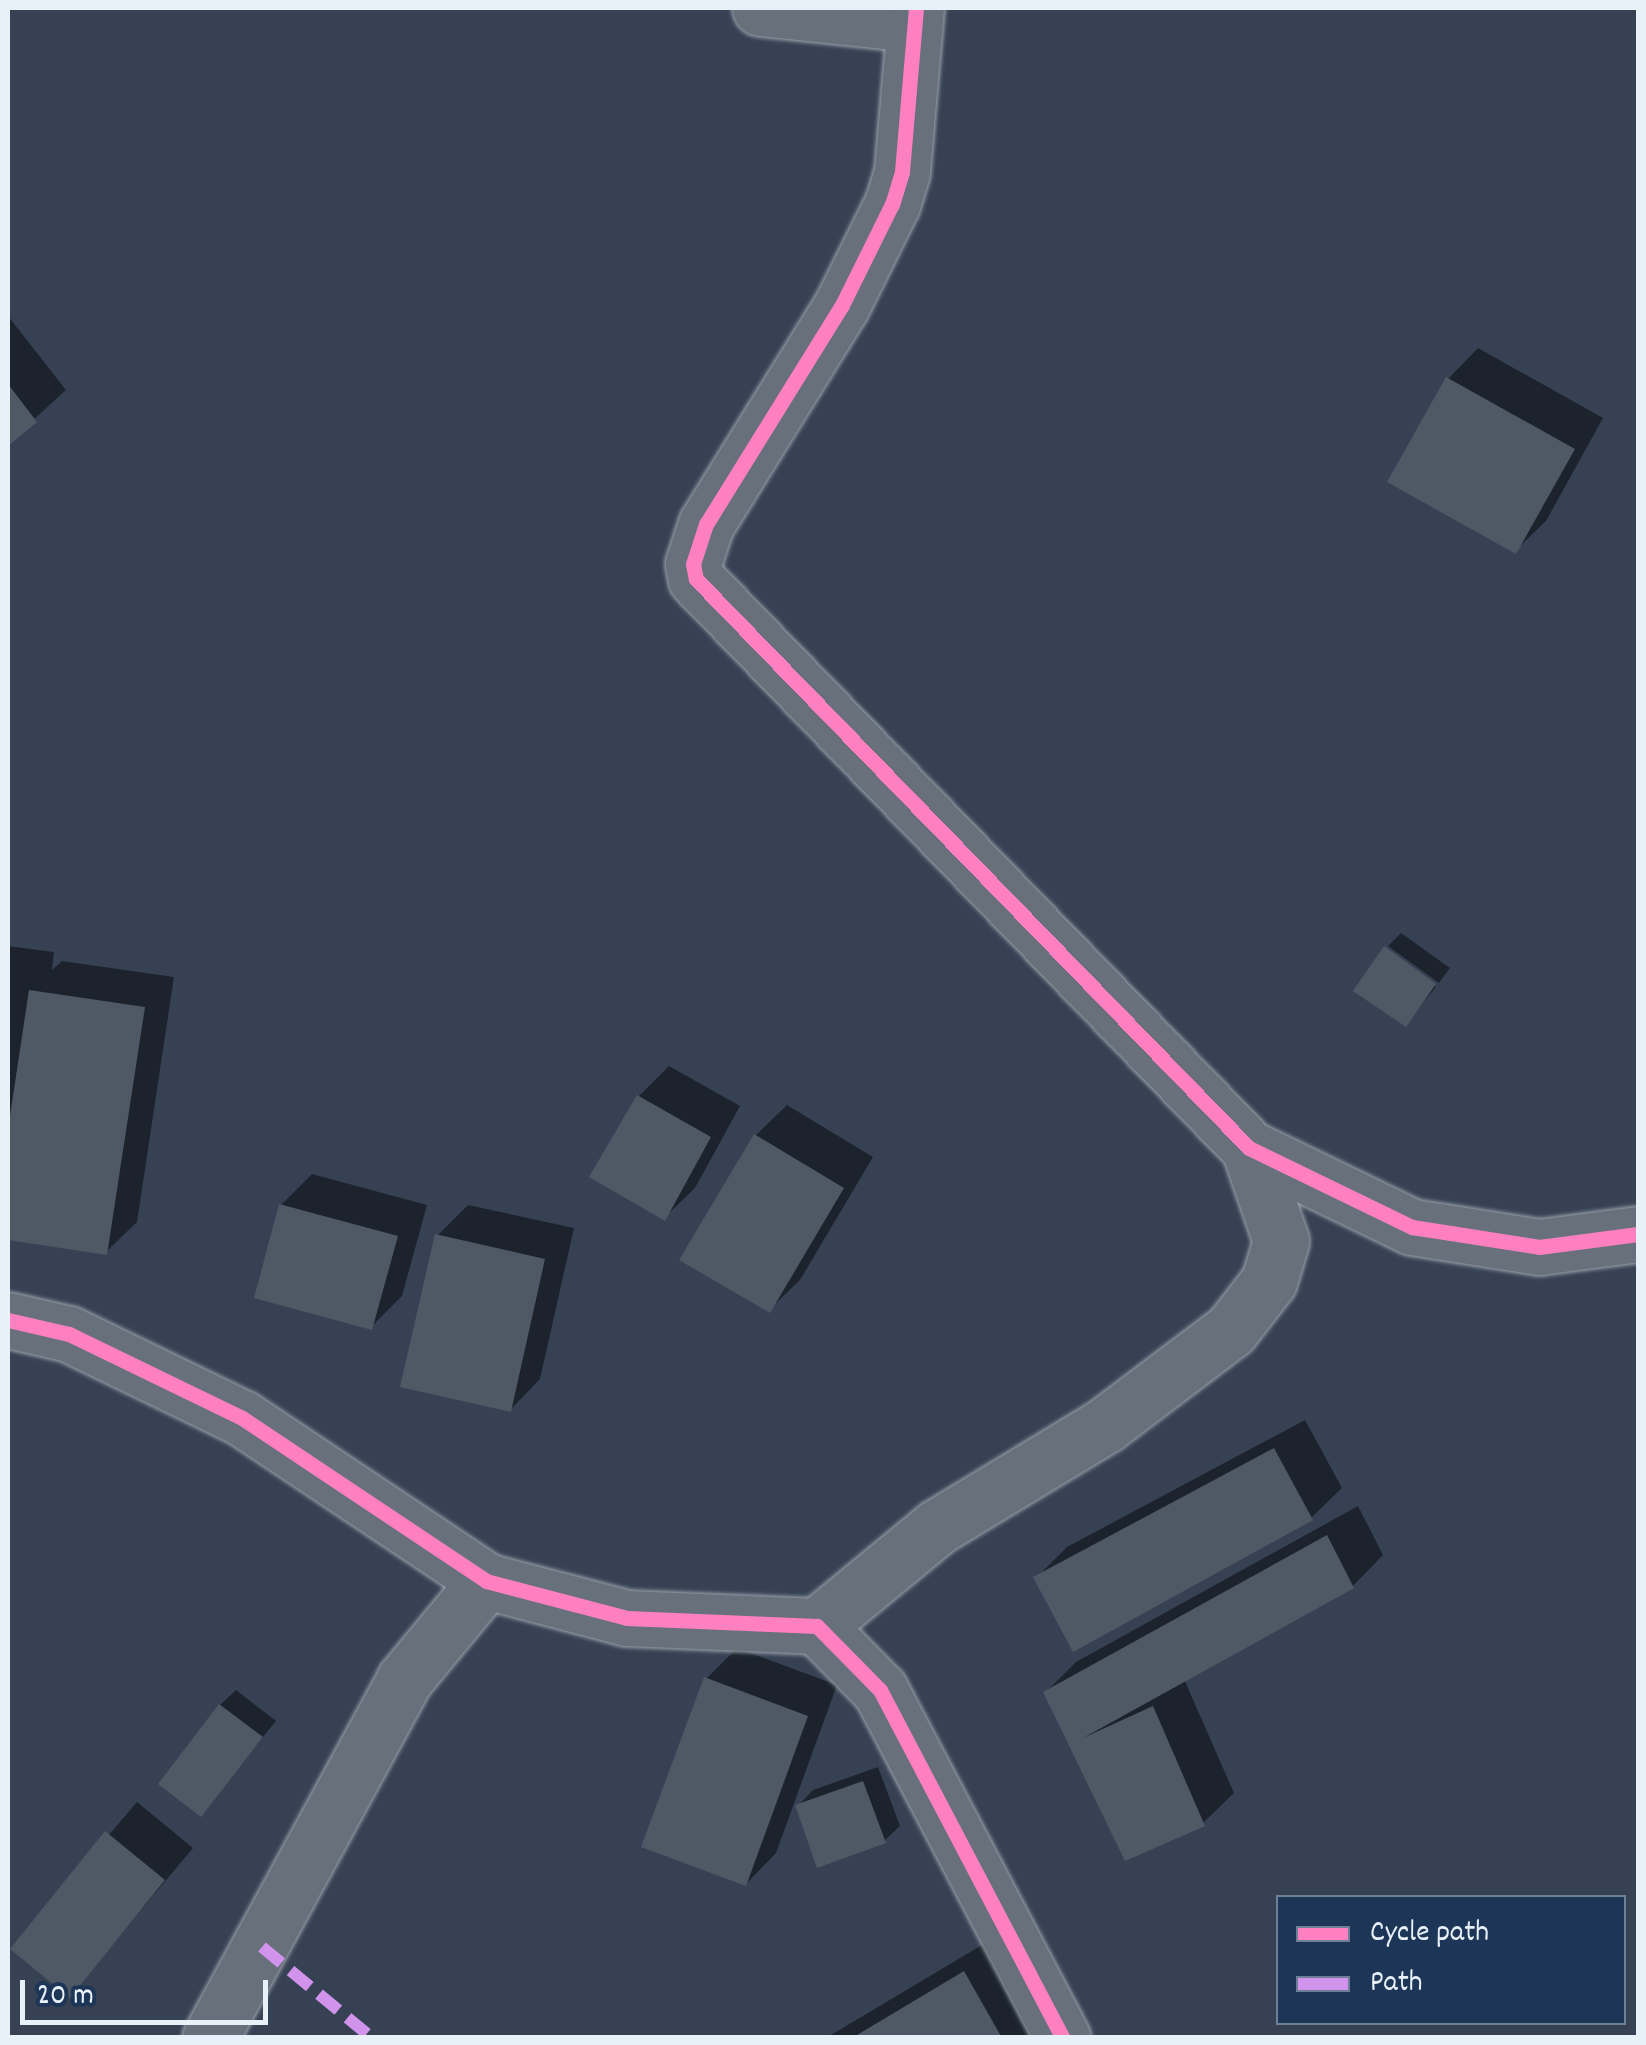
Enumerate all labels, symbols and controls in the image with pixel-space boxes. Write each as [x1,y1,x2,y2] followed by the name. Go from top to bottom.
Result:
[1276,1895,1626,2025] legend
[1370,1913,1489,1956] text: Cycle path
[25,1960,272,2022] scale bar
[1370,1963,1423,2006] text: Path
[37,1976,94,2019] text: 20 m

